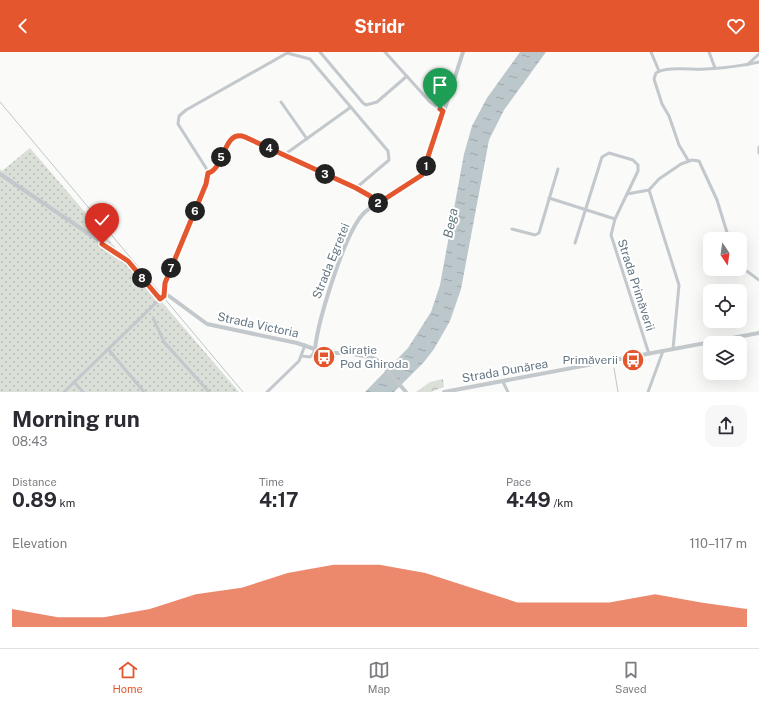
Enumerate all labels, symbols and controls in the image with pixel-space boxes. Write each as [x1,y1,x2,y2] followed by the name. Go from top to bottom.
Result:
[12,15,34,37] icon: back
[725,15,747,37] icon: heart
[354,16,405,37] text: Stridr
[423,68,457,109] pin
[429,74,451,96] icon: arrive
[259,138,279,158] pin: 4
[265,142,273,154] text: 4
[211,147,231,167] pin: 5
[217,151,225,163] text: 5
[416,156,436,176] pin: 1
[424,160,428,172] text: 1
[315,164,335,184] pin: 3
[321,168,329,180] text: 3
[368,193,388,213] pin: 2
[375,197,382,209] text: 2
[185,201,205,221] pin: 6
[85,203,119,244] pin
[191,205,199,217] text: 6
[440,207,461,239] water label: Bega
[91,209,113,231] icon: check
[309,221,353,301] street label: Strada Egretei
[703,232,747,276] north arrow
[703,232,747,380] map controls
[615,237,657,333] street label: Strada Primăverii
[161,258,181,278] pin: 7
[168,262,174,274] text: 7
[132,268,152,288] pin: 8
[138,272,146,284] text: 8
[703,284,747,328] button: locate
[216,310,300,340] street label: Strada Victoria
[703,336,747,380] button: layers
[340,343,408,371] place label: Girație Pod Ghiroda
[311,344,337,370] bus stop icon: Girație Pod Ghiroda
[620,347,646,373] bus stop icon: Primăverii
[562,353,618,367] place label: Primăverii
[461,357,549,385] street label: Strada Dunărea
[705,405,747,447] button: share
[12,406,140,432] text: Morning run
[12,434,48,449] text: 08:43
[12,476,57,488] text: Distance
[259,476,284,488] text: Time
[506,476,531,488] text: Pace
[12,488,57,512] text: 0.89
[259,488,299,512] text: 4:17
[506,488,551,512] text: 4:49
[57,497,75,509] text: km
[551,497,573,509] text: /km
[12,536,67,551] text: Elevation
[689,536,747,551] text: 110–117 m
[112,659,143,695] tab: Home
[368,659,390,695] tab: Map
[615,659,647,695] tab: Saved

